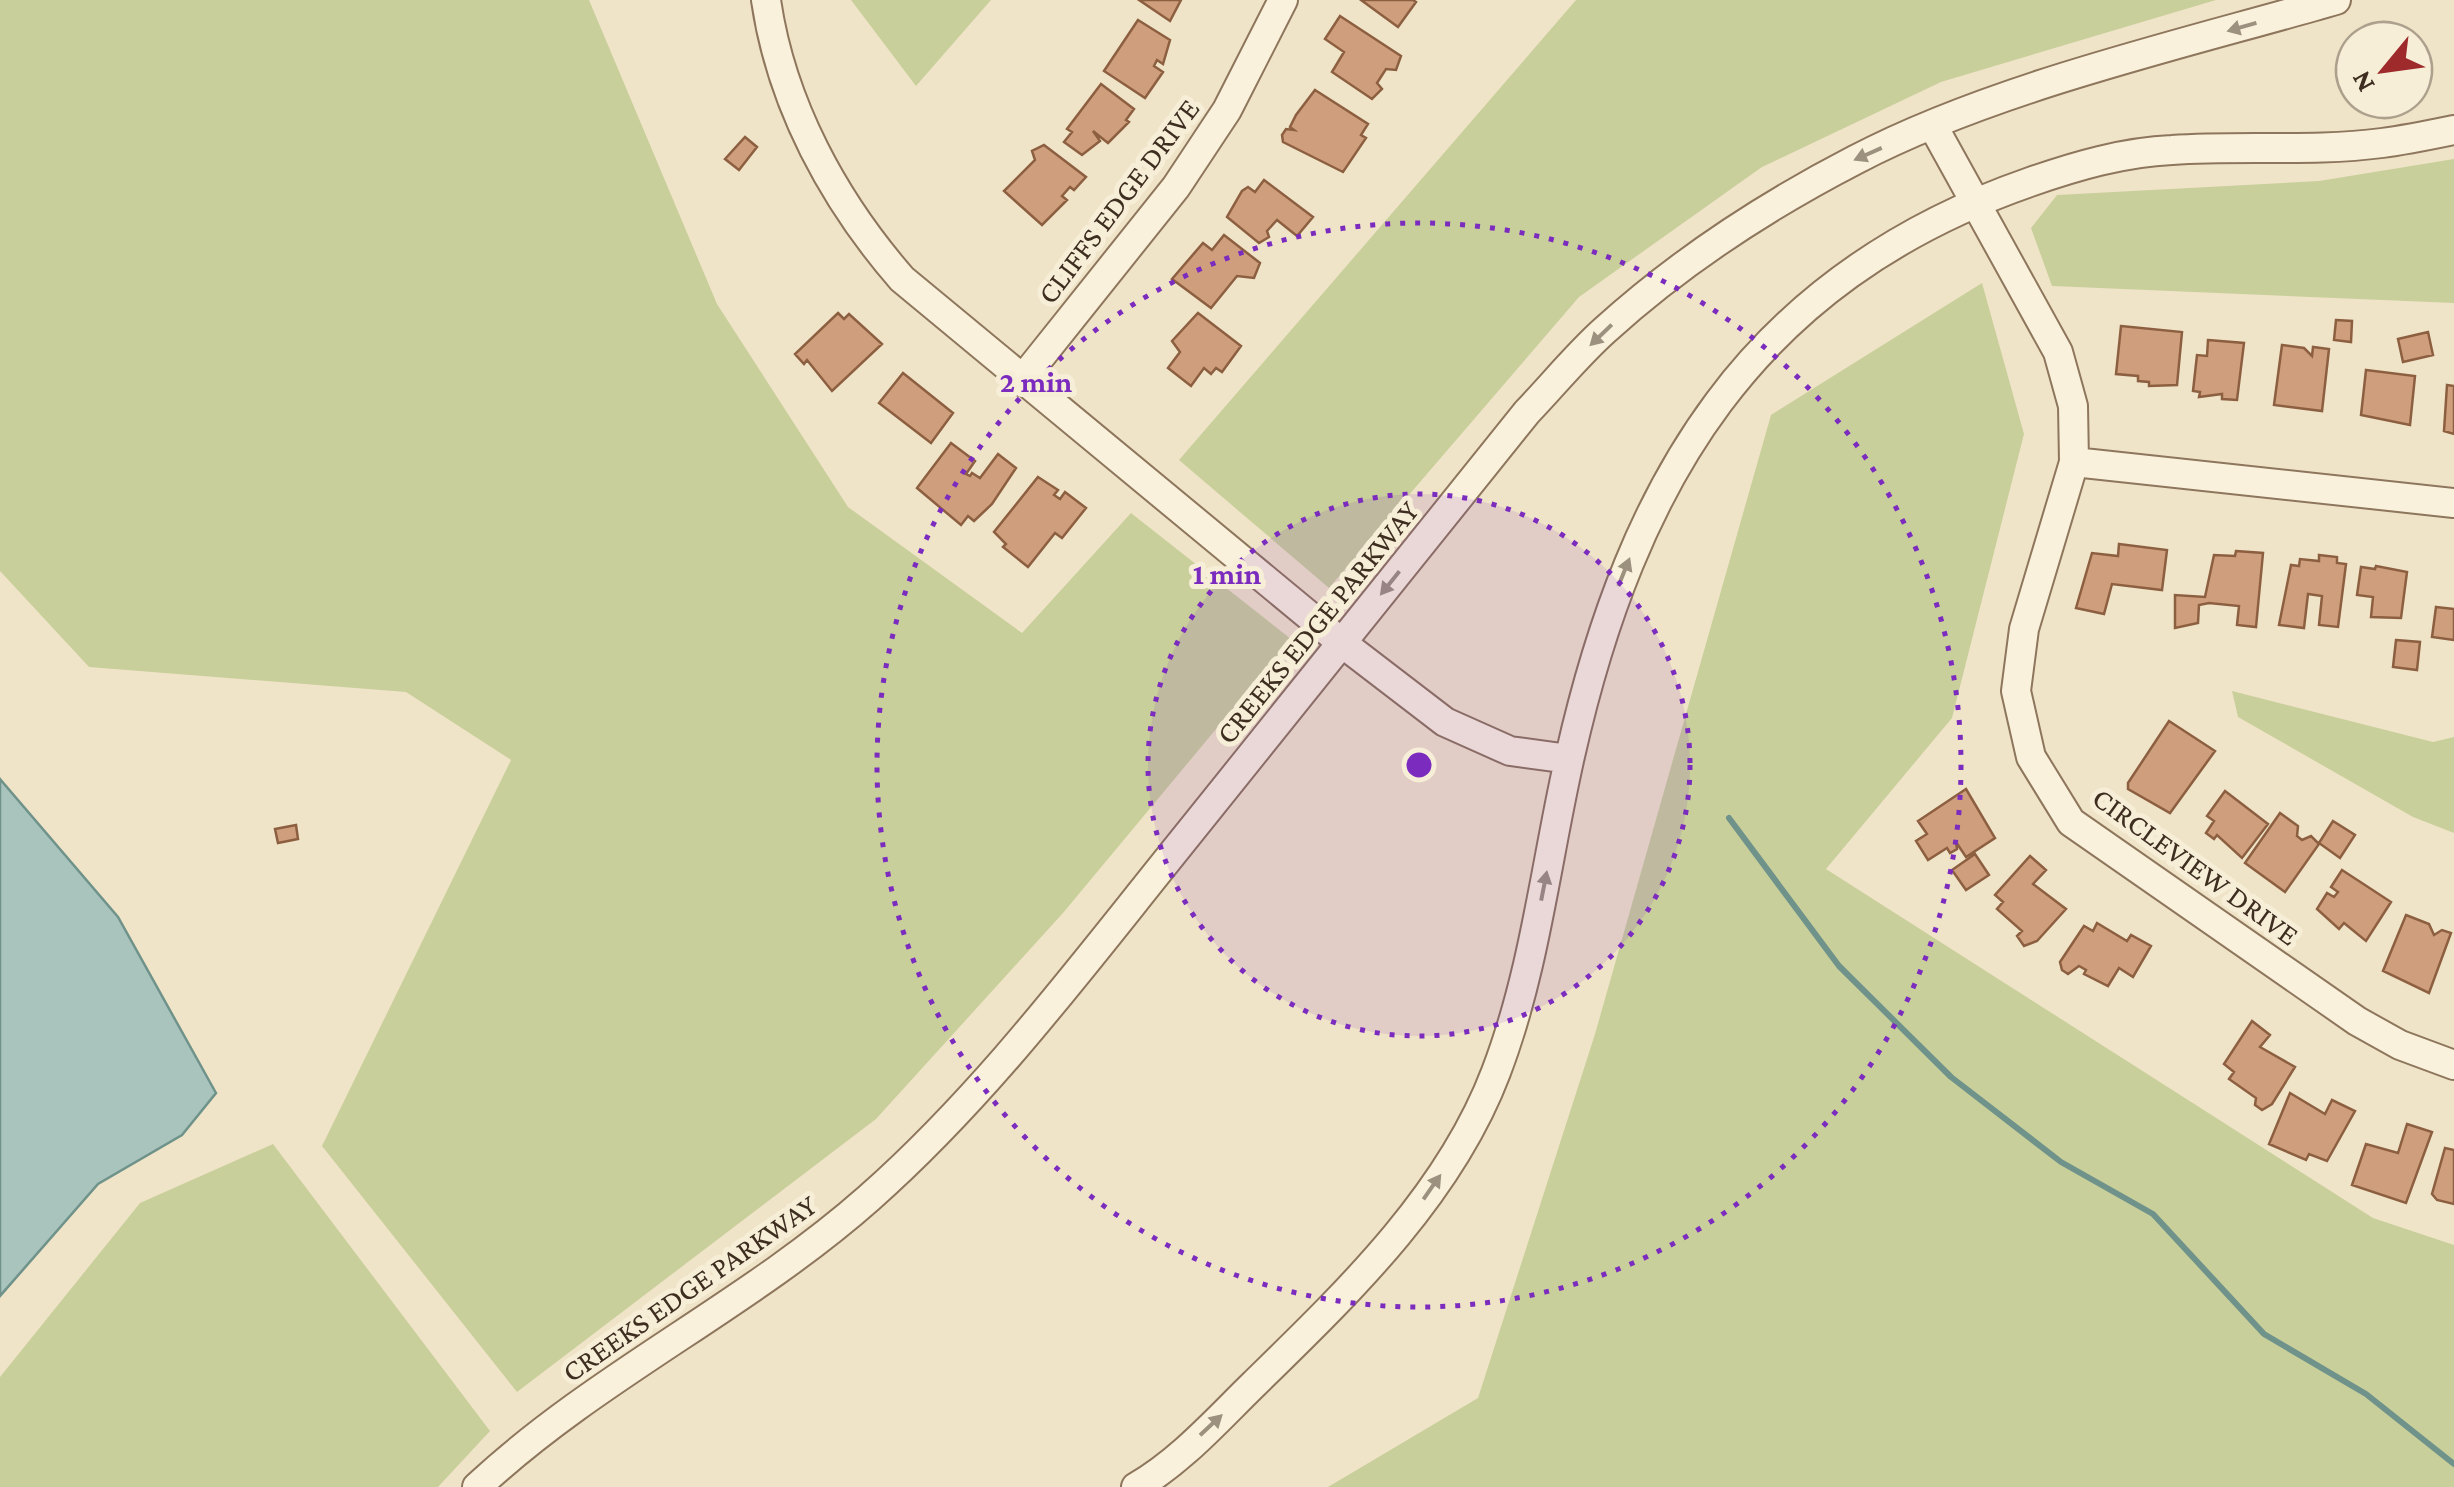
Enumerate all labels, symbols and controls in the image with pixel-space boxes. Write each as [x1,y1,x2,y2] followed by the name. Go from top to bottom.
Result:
[2226,20,2257,35] one-way arrow
[2334,20,2434,120] north arrow
[2344,66,2381,98] text: N
[1030,92,1206,310] street label: CLIFFS EDGE DRIVE
[1853,146,1883,162] one-way arrow
[1589,323,1613,347] one-way arrow
[1000,365,1072,398] text: 2 min
[1209,494,1425,750] street label: CREEKS EDGE PARKWAY
[1616,556,1632,586] one-way arrow
[1193,557,1261,590] text: 1 min
[1380,570,1401,595] one-way arrow
[1401,747,1437,783] centre of rings
[2087,780,2305,952] street label: CIRCLEVIEW DRIVE
[1536,870,1552,901] one-way arrow
[1422,1174,1441,1201] one-way arrow
[556,1188,822,1388] street label: CREEKS EDGE PARKWAY
[1199,1414,1223,1437] one-way arrow

